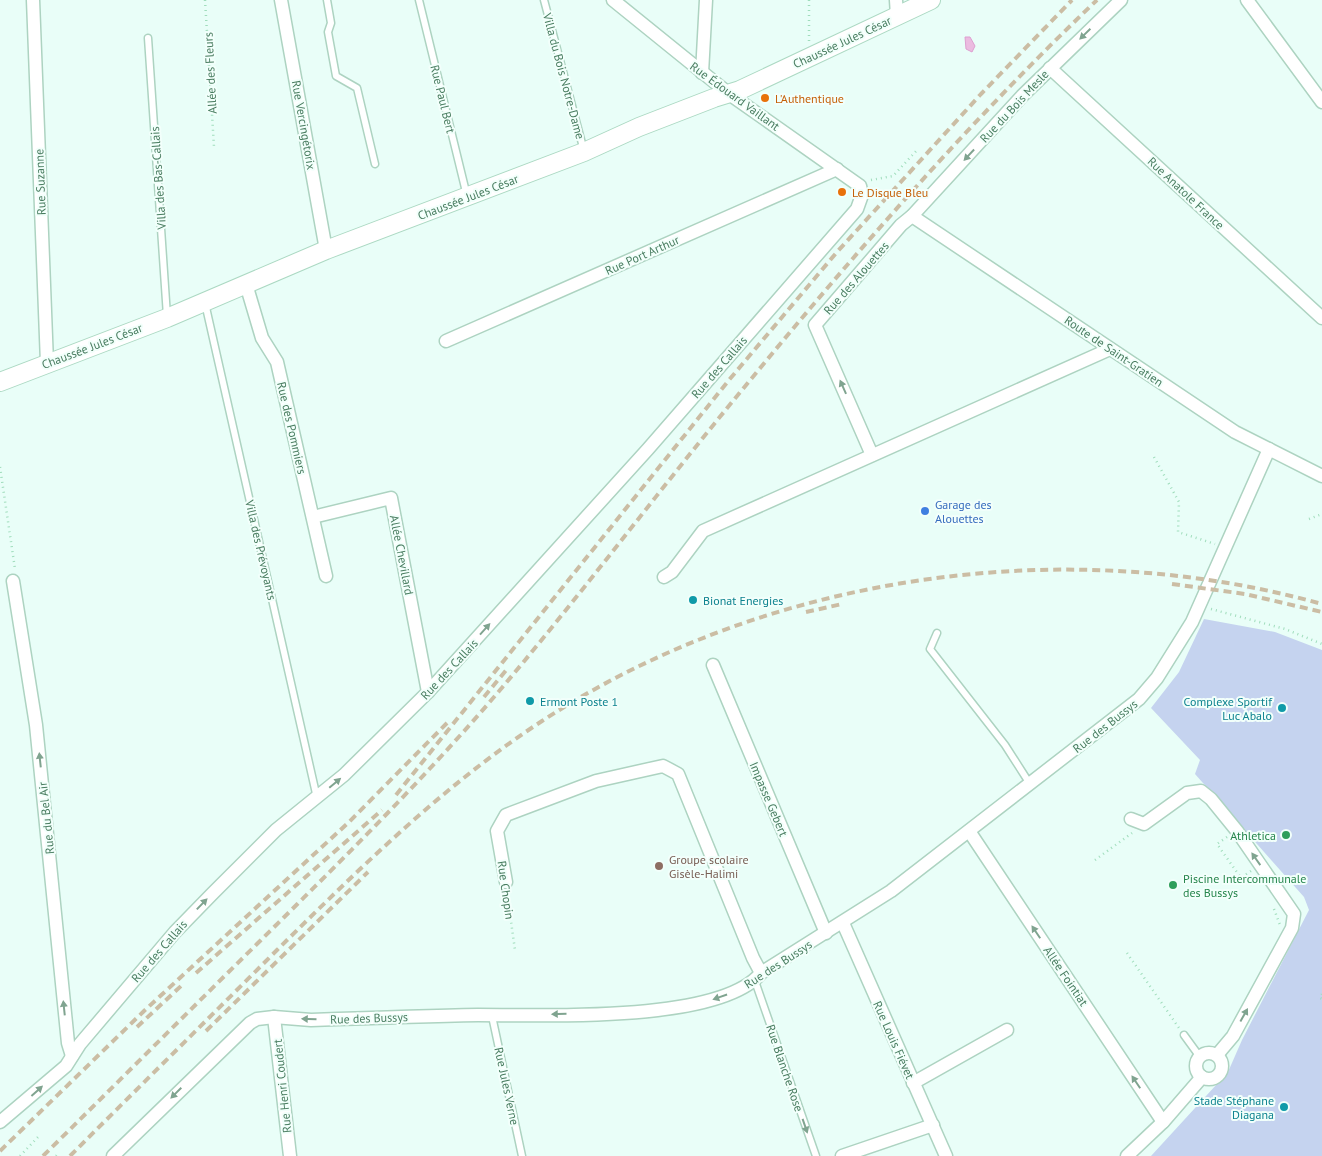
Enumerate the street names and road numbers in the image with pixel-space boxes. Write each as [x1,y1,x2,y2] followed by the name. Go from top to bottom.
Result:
[540,10,588,141] street label: Villa du Bois Notre-Dame
[791,13,893,71] street label: Chaussée Jules César
[200,32,220,114] street label: Allée des Fleurs
[687,59,783,133] street label: Rue Édouard Vaillant
[427,63,459,135] street label: Rue Paul Bert
[976,66,1052,146] street label: Rue du Bois Mesle
[289,79,319,171] street label: Rue Vercingétorix
[147,126,169,231] street label: Villa des Bas-Callais
[31,149,49,215] street label: Rue Suzanne
[1145,154,1227,232] street label: Rue Anatole France
[416,171,520,223] street label: Chaussée Jules César
[603,232,681,278] street label: Rue Port Arthur
[820,238,892,318] street label: Rue des Alouettes
[1062,312,1166,390] street label: Route de Saint-Gratien
[40,320,144,372] street label: Chaussée Jules César
[688,333,750,401] street label: Rue des Callais
[274,380,310,476] street label: Rue des Pommiers
[242,497,280,602] street label: Villa des Prévoyants
[387,514,417,596] street label: Allée Chevillard
[417,636,481,702] street label: Rue des Callais
[1070,696,1140,756] street label: Rue des Bussys
[747,759,791,839] street label: Impasse Gebert
[35,781,57,855] street label: Rue du Bel Air
[494,860,518,920] street label: Rue Chopin
[128,917,190,985] street label: Rue des Callais
[741,937,815,991] street label: Rue des Bussys
[1040,943,1092,1009] street label: Allée Fointiat
[870,999,918,1081] street label: Rue Louis Fiévet
[330,1009,408,1027] street label: Rue des Bussys
[763,1022,807,1114] street label: Rue Blanche Rose
[270,1038,294,1134] street label: Rue Henri Coudert
[491,1046,523,1126] street label: Rue Jules Verne

